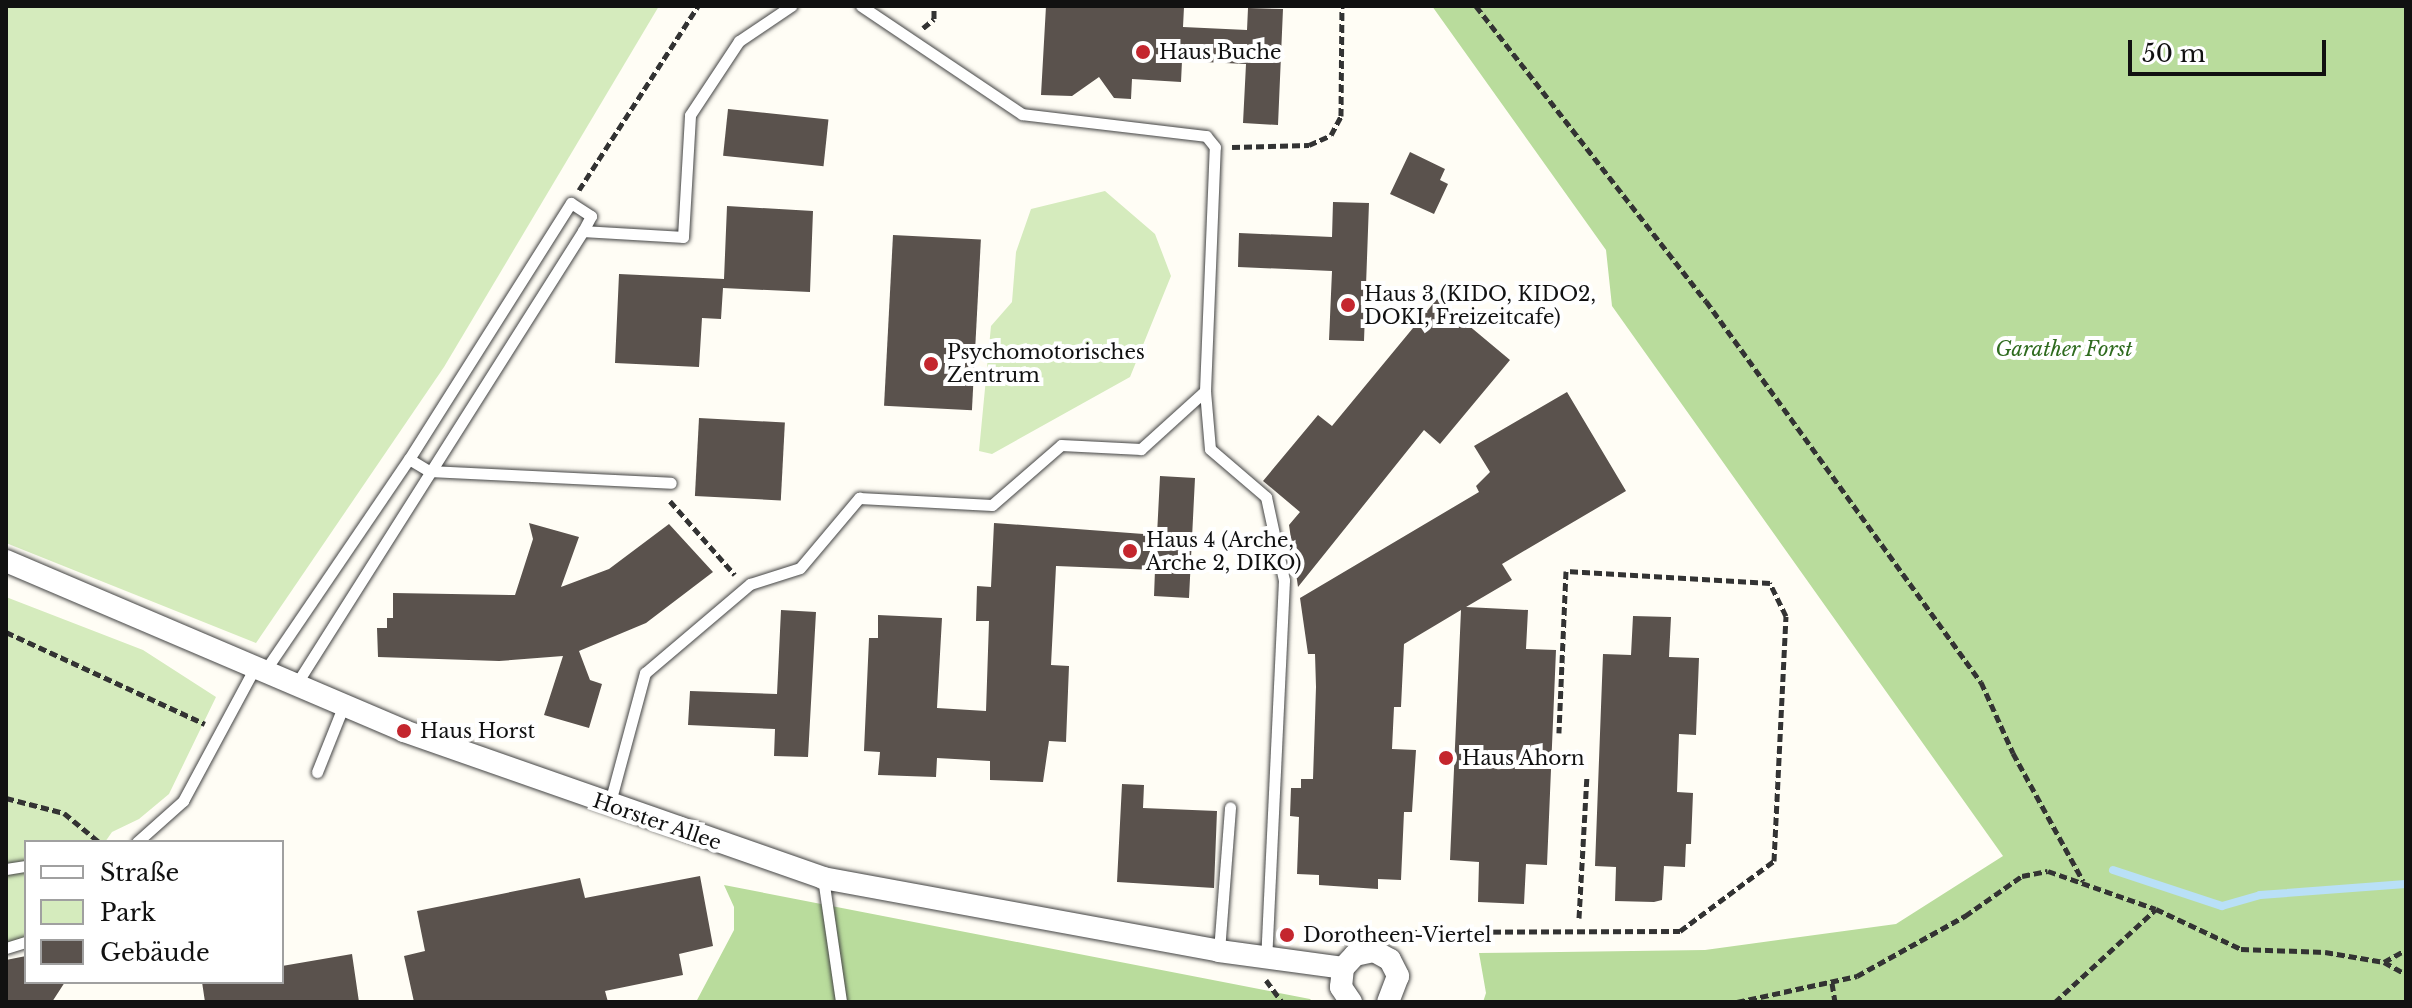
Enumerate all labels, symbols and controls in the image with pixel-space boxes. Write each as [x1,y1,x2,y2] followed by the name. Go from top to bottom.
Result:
[2132,24,2330,74] scale bar
[2142,39,2205,68] text: 50 m
[1159,40,1281,64] place label: Haus Buche
[1134,43,1152,61] marker: Haus Buche
[1364,282,1596,329] place label: Haus 3 (KIDO, KIDO2, DOKI, Freizeitcafe)
[1339,296,1357,314] marker: Haus 3 (KIDO, KIDO2, DOKI, Freizeitcafe)
[1995,337,2133,361] park label: Garather Forst
[947,340,1145,387] place label: Psychomotorisches Zentrum
[922,355,940,373] marker: Psychomotorisches Zentrum
[1146,528,1301,575] place label: Haus 4 (Arche, Arche 2, DIKO)
[1121,542,1139,560] marker: Haus 4 (Arche, Arche 2, DIKO)
[420,719,535,743] place label: Haus Horst
[395,722,413,740] marker: Haus Horst
[1462,746,1585,770] place label: Haus Ahorn
[1437,749,1455,767] marker: Haus Ahorn
[589,789,725,855] street label: Horster Allee
[24,840,284,984] legend
[100,858,179,887] text: Straße
[100,898,156,927] text: Park
[1303,923,1491,947] place label: Dorotheen-Viertel
[1278,926,1296,944] marker: Dorotheen-Viertel
[100,938,210,967] text: Gebäude

